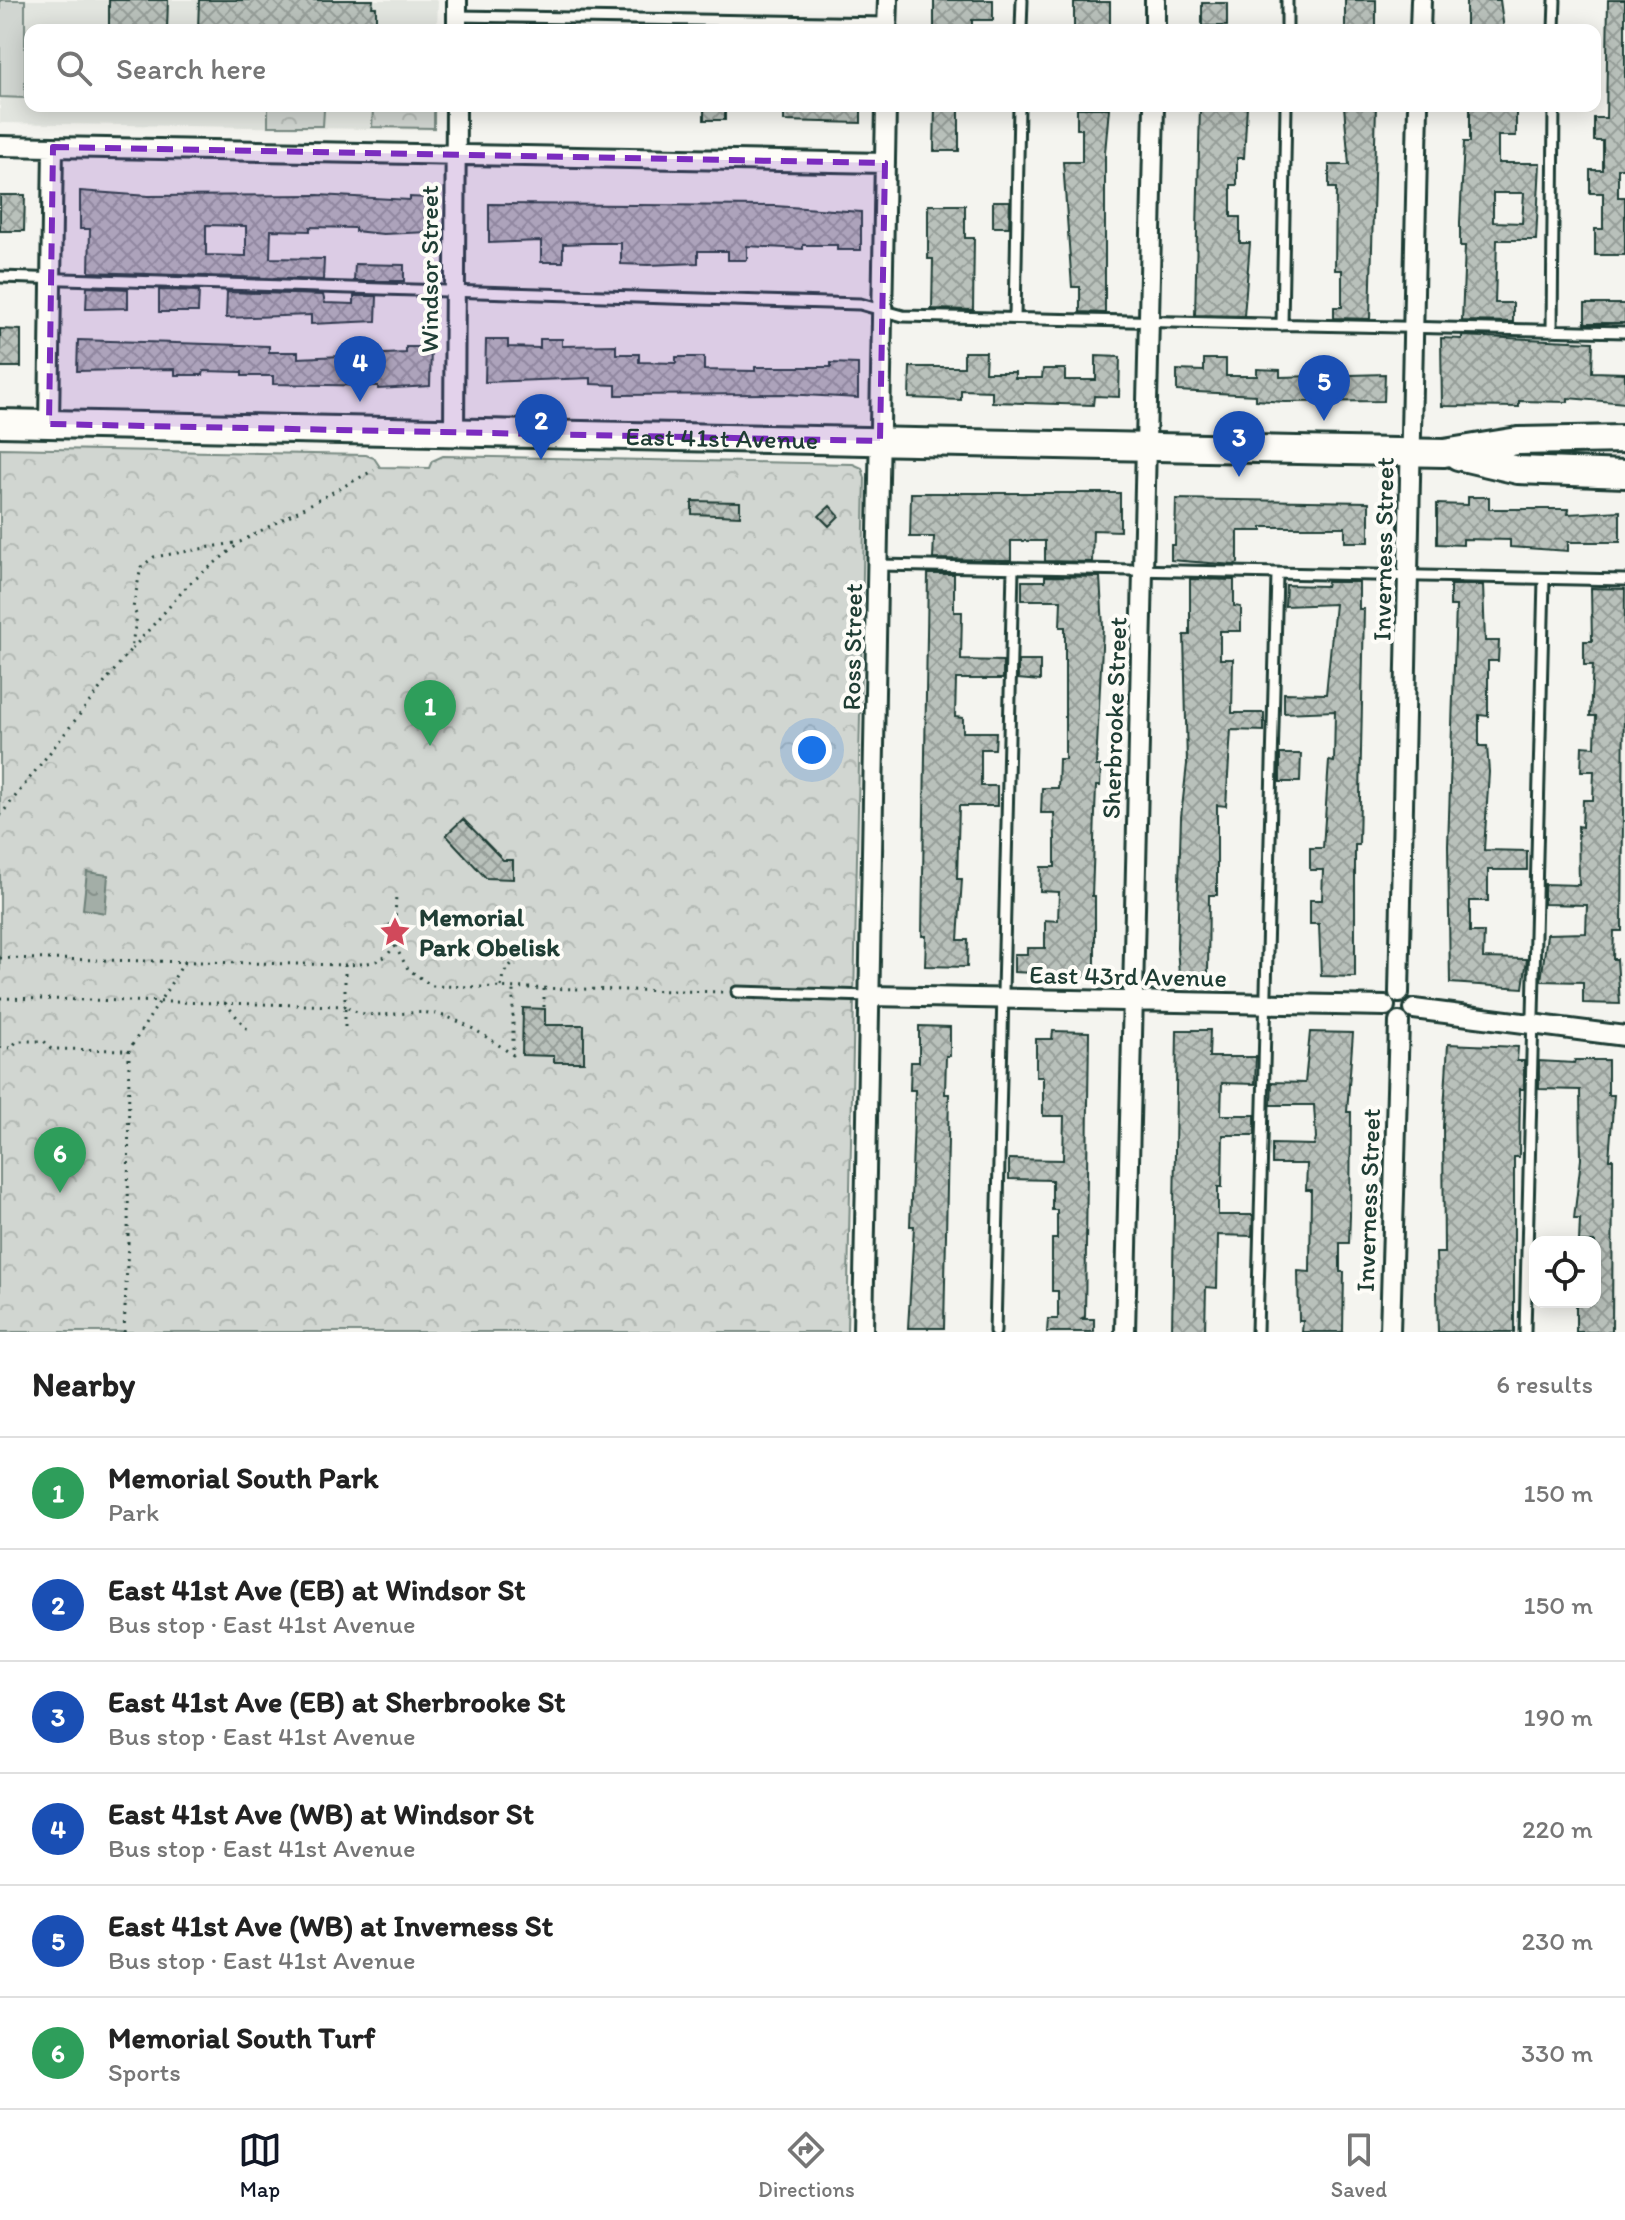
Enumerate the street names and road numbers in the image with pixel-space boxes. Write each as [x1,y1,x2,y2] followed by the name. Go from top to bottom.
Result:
[413,185,445,353] street label: Windsor Street
[625,420,819,456] street label: East 41st Avenue
[1365,456,1401,641] street label: Inverness Street
[835,583,869,711] street label: Ross Street
[1094,616,1134,819] street label: Sherbrooke Street
[1029,958,1227,994] street label: East 43rd Avenue
[1349,1107,1387,1293] street label: Inverness Street

